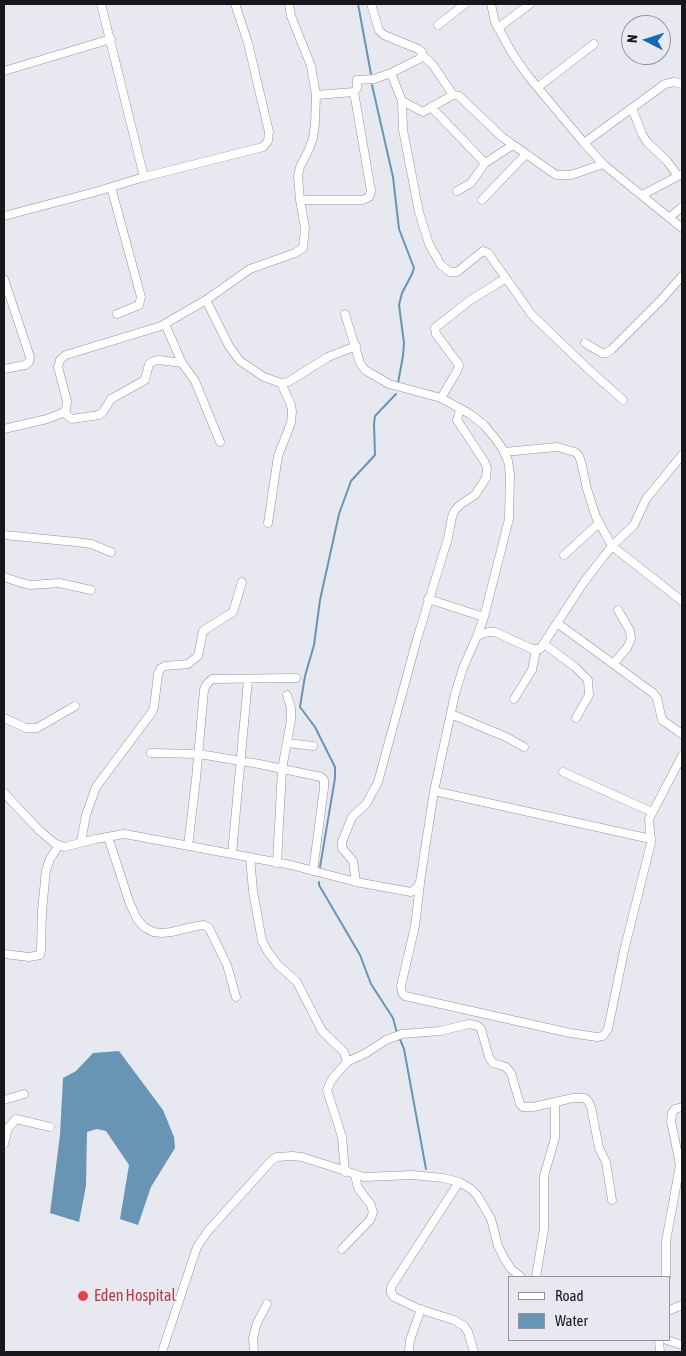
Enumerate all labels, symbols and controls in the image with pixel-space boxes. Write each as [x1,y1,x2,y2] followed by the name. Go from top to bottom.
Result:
[621,15,671,65] north arrow
[624,34,640,44] text: N
[508,1276,671,1341] legend
[94,1286,176,1306] place label: Eden Hospital
[555,1287,584,1304] text: Road
[76,1289,90,1303] marker: Eden Hospital
[555,1312,588,1329] text: Water

